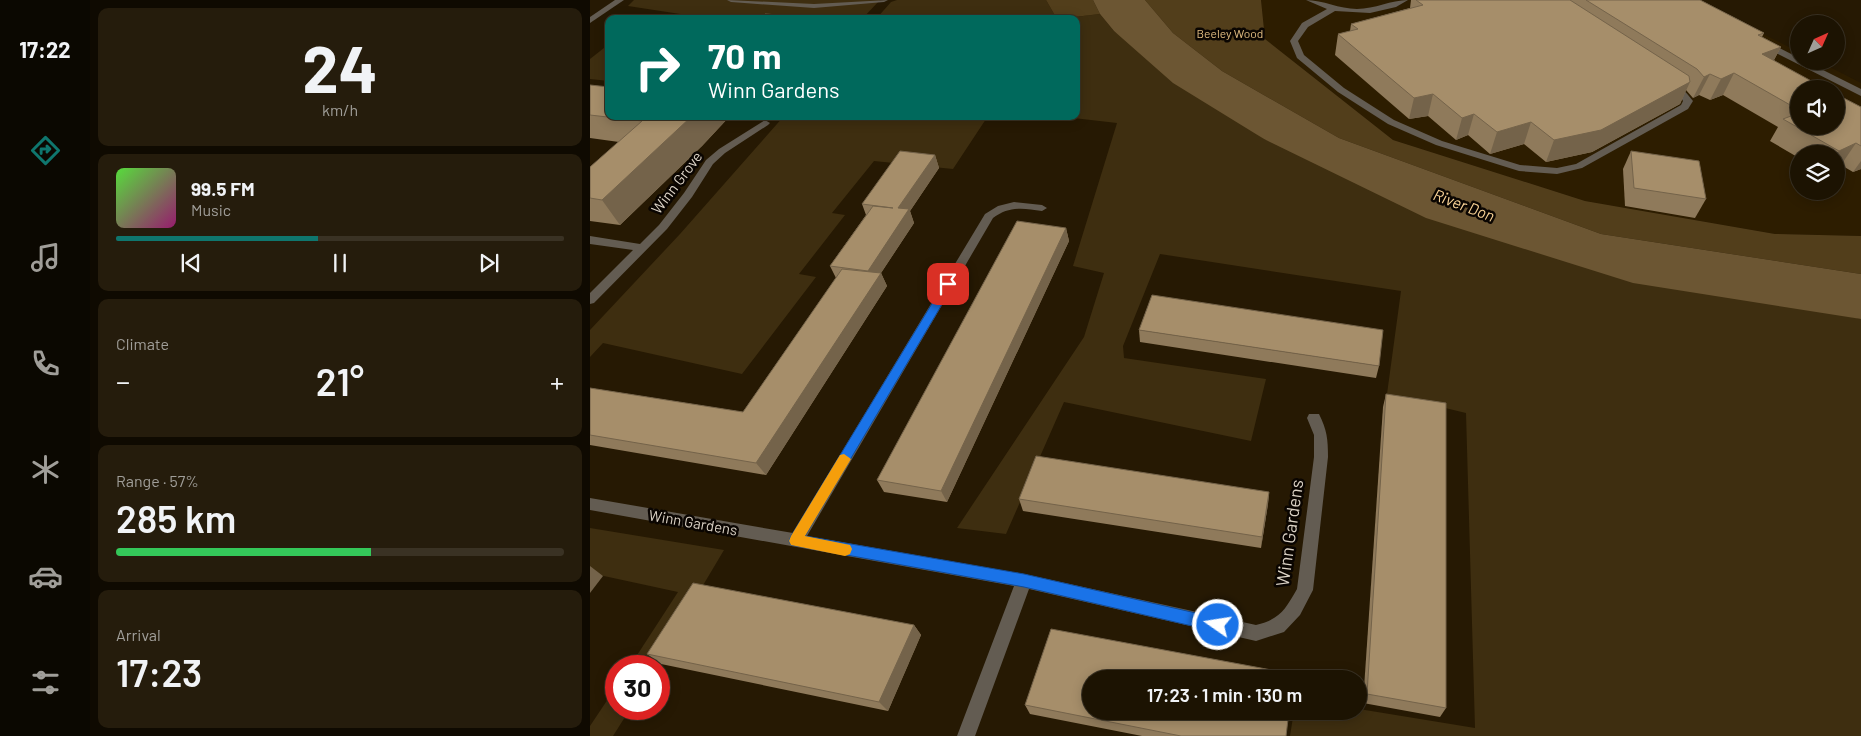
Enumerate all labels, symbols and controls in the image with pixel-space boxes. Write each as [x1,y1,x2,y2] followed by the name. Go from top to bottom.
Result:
[1790,15,1845,70] north arrow
[1790,15,1845,200] map controls
[1197,26,1263,40] park label: Beeley Wood
[302,28,378,106] text: 24
[708,34,782,76] text: 70 m
[625,35,690,100] icon: right
[19,36,71,62] text: 17:22
[708,76,840,102] text: Winn Gardens
[1790,80,1845,135] button: sound
[322,100,358,119] text: km/h
[28,133,63,168] icon: directions
[1790,145,1845,200] button: layers
[647,148,706,217] street label: Winn Grove
[191,177,255,200] text: 99.5 FM
[1431,184,1497,225] water label: River Don
[191,200,231,219] text: Music
[28,240,63,275] icon: music
[177,249,205,277] icon: previous
[326,249,354,277] icon: pause
[475,249,503,277] icon: next
[927,263,969,305] pin
[934,270,962,298] icon: arrive
[116,334,169,353] text: Climate
[28,346,63,381] icon: phone
[316,358,364,404] text: 21°
[116,364,130,398] text: −
[550,364,564,398] text: +
[28,452,63,487] icon: climate
[116,471,199,490] text: Range · 57%
[1271,478,1307,588] street label: Winn Gardens
[116,495,236,541] text: 285 km
[647,505,739,539] street label: Winn Gardens
[28,559,63,594] icon: car
[1191,598,1243,650] position arrow
[116,625,161,644] text: Arrival
[116,649,202,695] text: 17:23
[605,655,670,720] speed limit sign: 30
[28,665,63,700] icon: filters
[1147,683,1302,706] text: 17:23 · 1 min · 130 m

